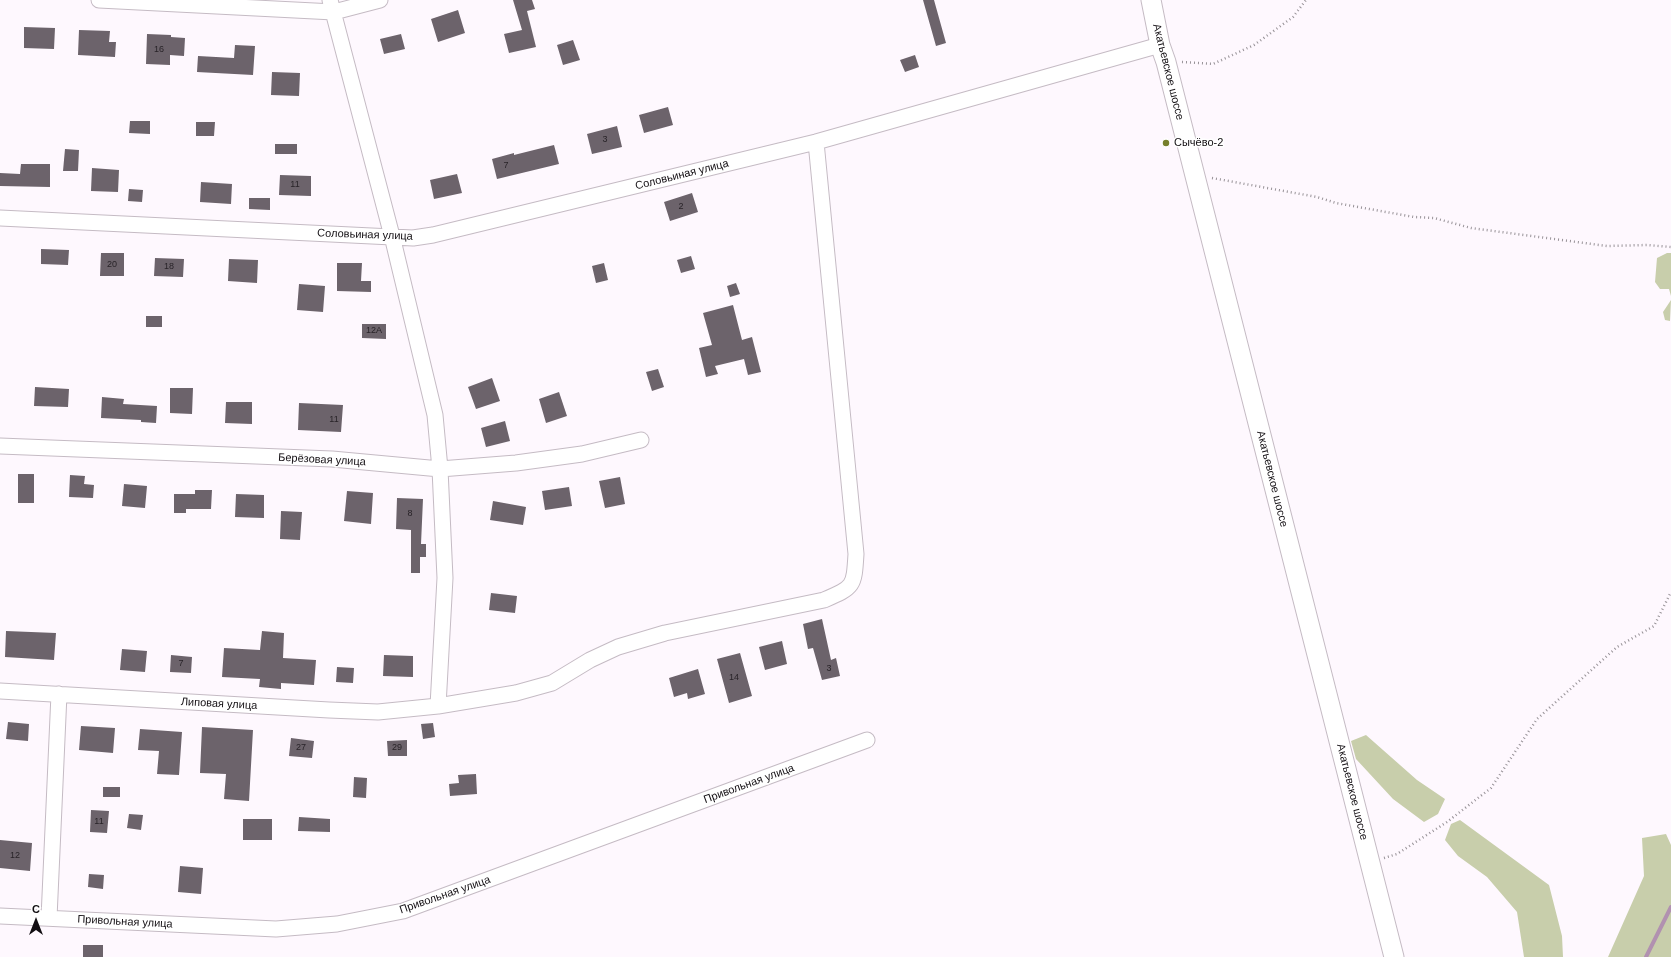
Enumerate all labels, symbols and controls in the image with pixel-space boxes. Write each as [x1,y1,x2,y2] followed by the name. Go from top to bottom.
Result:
[1150,23,1186,121] street label: Акатьевское шоссе
[154,45,164,55] house number: 16
[602,135,608,145] house number: 3
[1174,136,1223,150] place label: Сычёво-2
[1161,138,1171,148] marker: Сычёво-2
[634,157,730,193] street label: Соловьиная улица
[503,161,509,171] house number: 7
[290,180,300,190] house number: 11
[678,202,684,212] house number: 2
[317,227,413,243] street label: Соловьиная улица
[107,260,117,270] house number: 20
[164,262,174,272] house number: 18
[366,326,382,336] house number: 12А
[329,415,339,425] house number: 11
[1254,430,1290,528] street label: Акатьевское шоссе
[278,451,366,469] street label: Берёзовая улица
[407,509,413,519] house number: 8
[178,659,184,669] house number: 7
[826,664,832,674] house number: 3
[729,673,739,683] house number: 14
[180,695,258,713] street label: Липовая улица
[296,743,306,753] house number: 27
[392,743,402,753] house number: 29
[1334,743,1370,841] street label: Акатьевское шоссе
[702,761,796,807] street label: Привольная улица
[94,817,104,827] house number: 11
[10,851,20,861] house number: 12
[398,873,492,917] street label: Привольная улица
[16,901,56,941] north arrow
[32,903,40,915] text: С
[77,913,173,931] street label: Привольная улица

